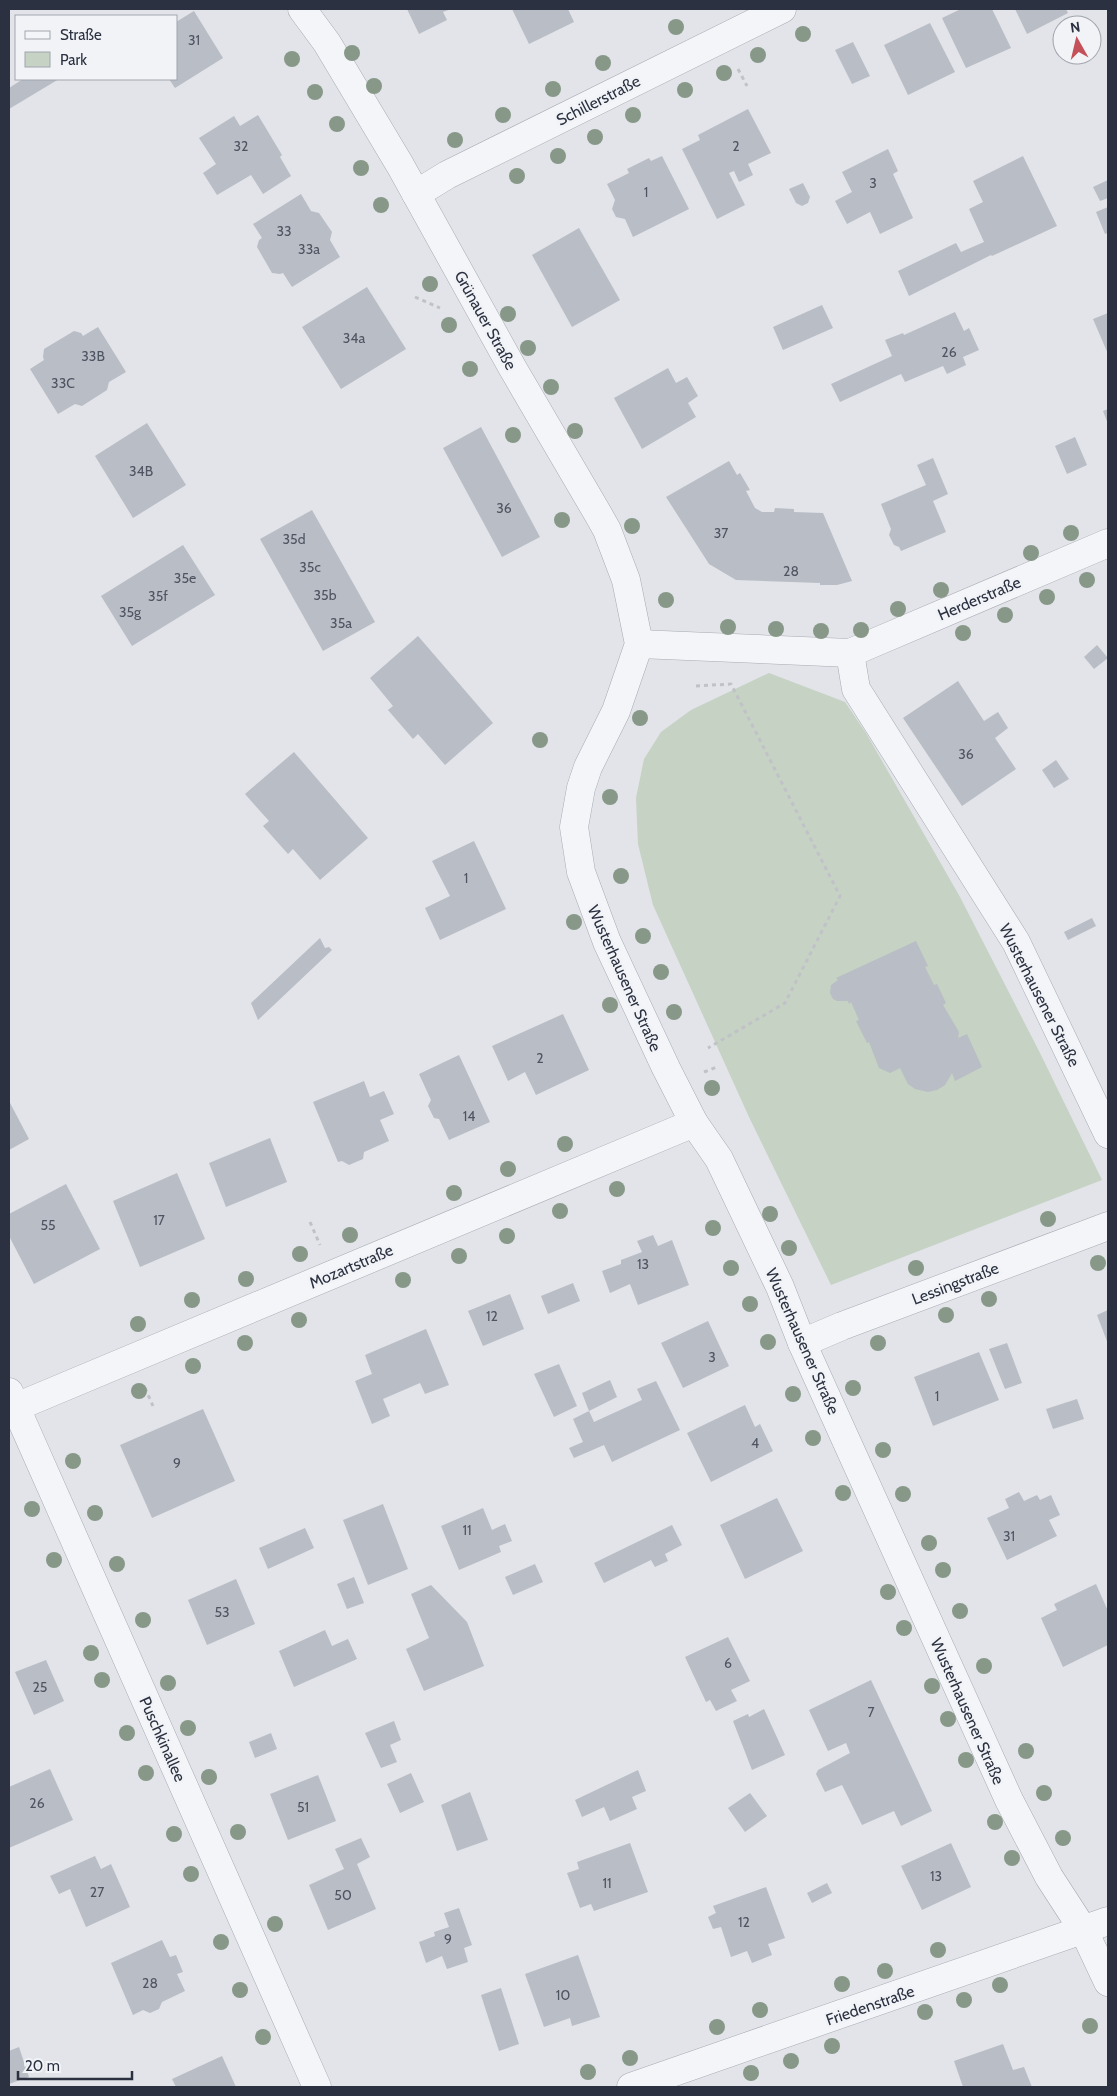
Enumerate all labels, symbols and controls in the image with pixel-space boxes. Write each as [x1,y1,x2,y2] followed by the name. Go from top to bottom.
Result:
[15,15,178,80] legend
[1052,15,1102,65] north arrow
[1069,18,1081,37] text: N
[60,26,102,44] text: Straße
[188,31,200,49] house number: 31
[60,51,87,69] text: Park
[553,71,643,130] street label: Schillerstraße
[234,137,248,155] house number: 32
[732,137,740,155] house number: 2
[869,174,877,192] house number: 3
[644,183,648,201] house number: 1
[276,222,292,240] house number: 33
[298,240,320,258] house number: 33a
[450,267,521,373] street label: Grünauer Straße
[343,329,365,347] house number: 34a
[941,343,957,361] house number: 26
[81,347,105,365] house number: 33B
[51,374,75,392] house number: 33C
[129,462,153,480] house number: 34B
[496,499,512,517] house number: 36
[714,524,728,542] house number: 37
[283,530,305,548] house number: 35d
[299,558,321,576] house number: 35c
[783,562,799,580] house number: 28
[174,569,196,587] house number: 35e
[935,572,1024,624] street label: Herderstraße
[314,586,337,604] house number: 35b
[148,587,168,605] house number: 35f
[119,603,142,621] house number: 35g
[330,614,352,632] house number: 35a
[958,745,974,763] house number: 36
[464,869,468,887] house number: 1
[584,902,665,1054] street label: Wusterhausener Straße
[995,920,1084,1070] street label: Wusterhausener Straße
[536,1049,544,1067] house number: 2
[463,1107,475,1125] house number: 14
[153,1211,165,1229] house number: 17
[40,1216,56,1234] house number: 55
[306,1240,396,1293] street label: Mozartstraße
[637,1255,649,1273] house number: 13
[909,1258,1001,1309] street label: Lessingstraße
[762,1265,843,1417] street label: Wusterhausener Straße
[486,1307,498,1325] house number: 12
[708,1348,716,1366] house number: 3
[935,1387,939,1405] house number: 1
[751,1434,759,1452] house number: 4
[173,1454,181,1472] house number: 9
[462,1521,472,1539] house number: 11
[1003,1527,1015,1545] house number: 31
[214,1603,230,1621] house number: 53
[927,1635,1008,1787] street label: Wusterhausener Straße
[724,1654,732,1672] house number: 6
[33,1678,47,1696] house number: 25
[135,1694,190,1785] street label: Puschkinallee
[867,1703,875,1721] house number: 7
[29,1794,45,1812] house number: 26
[297,1798,309,1816] house number: 51
[930,1867,942,1885] house number: 13
[602,1874,612,1892] house number: 11
[90,1883,104,1901] house number: 27
[334,1886,352,1904] house number: 50
[738,1913,750,1931] house number: 12
[444,1930,452,1948] house number: 9
[142,1974,158,1992] house number: 28
[823,1981,917,2029] street label: Friedenstraße
[556,1986,570,2004] house number: 10
[18,2048,131,2080] scale bar
[25,2057,60,2075] text: 20 m

